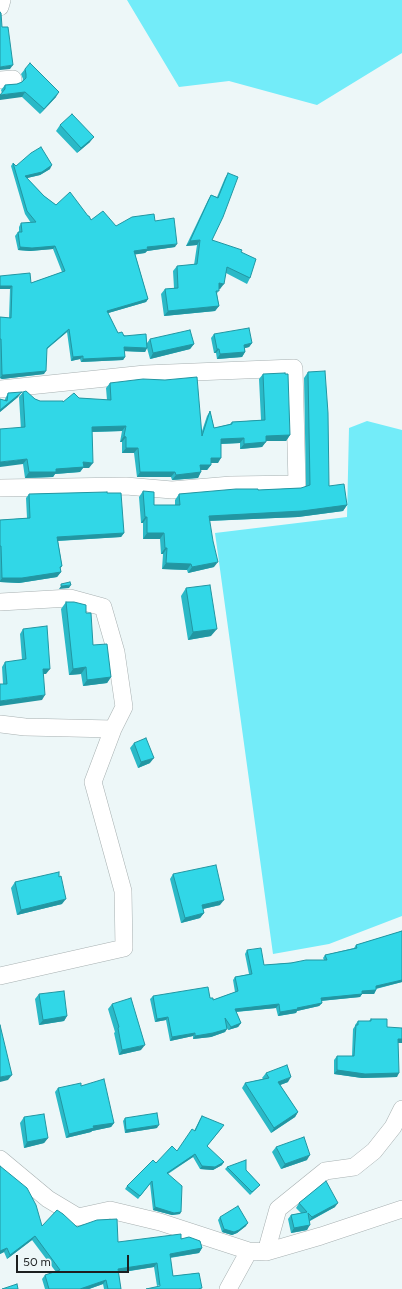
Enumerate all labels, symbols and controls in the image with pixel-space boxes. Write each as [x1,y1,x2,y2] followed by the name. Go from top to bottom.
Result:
[18,1247,131,1273] scale bar
[23,1255,51,1269] text: 50 m

